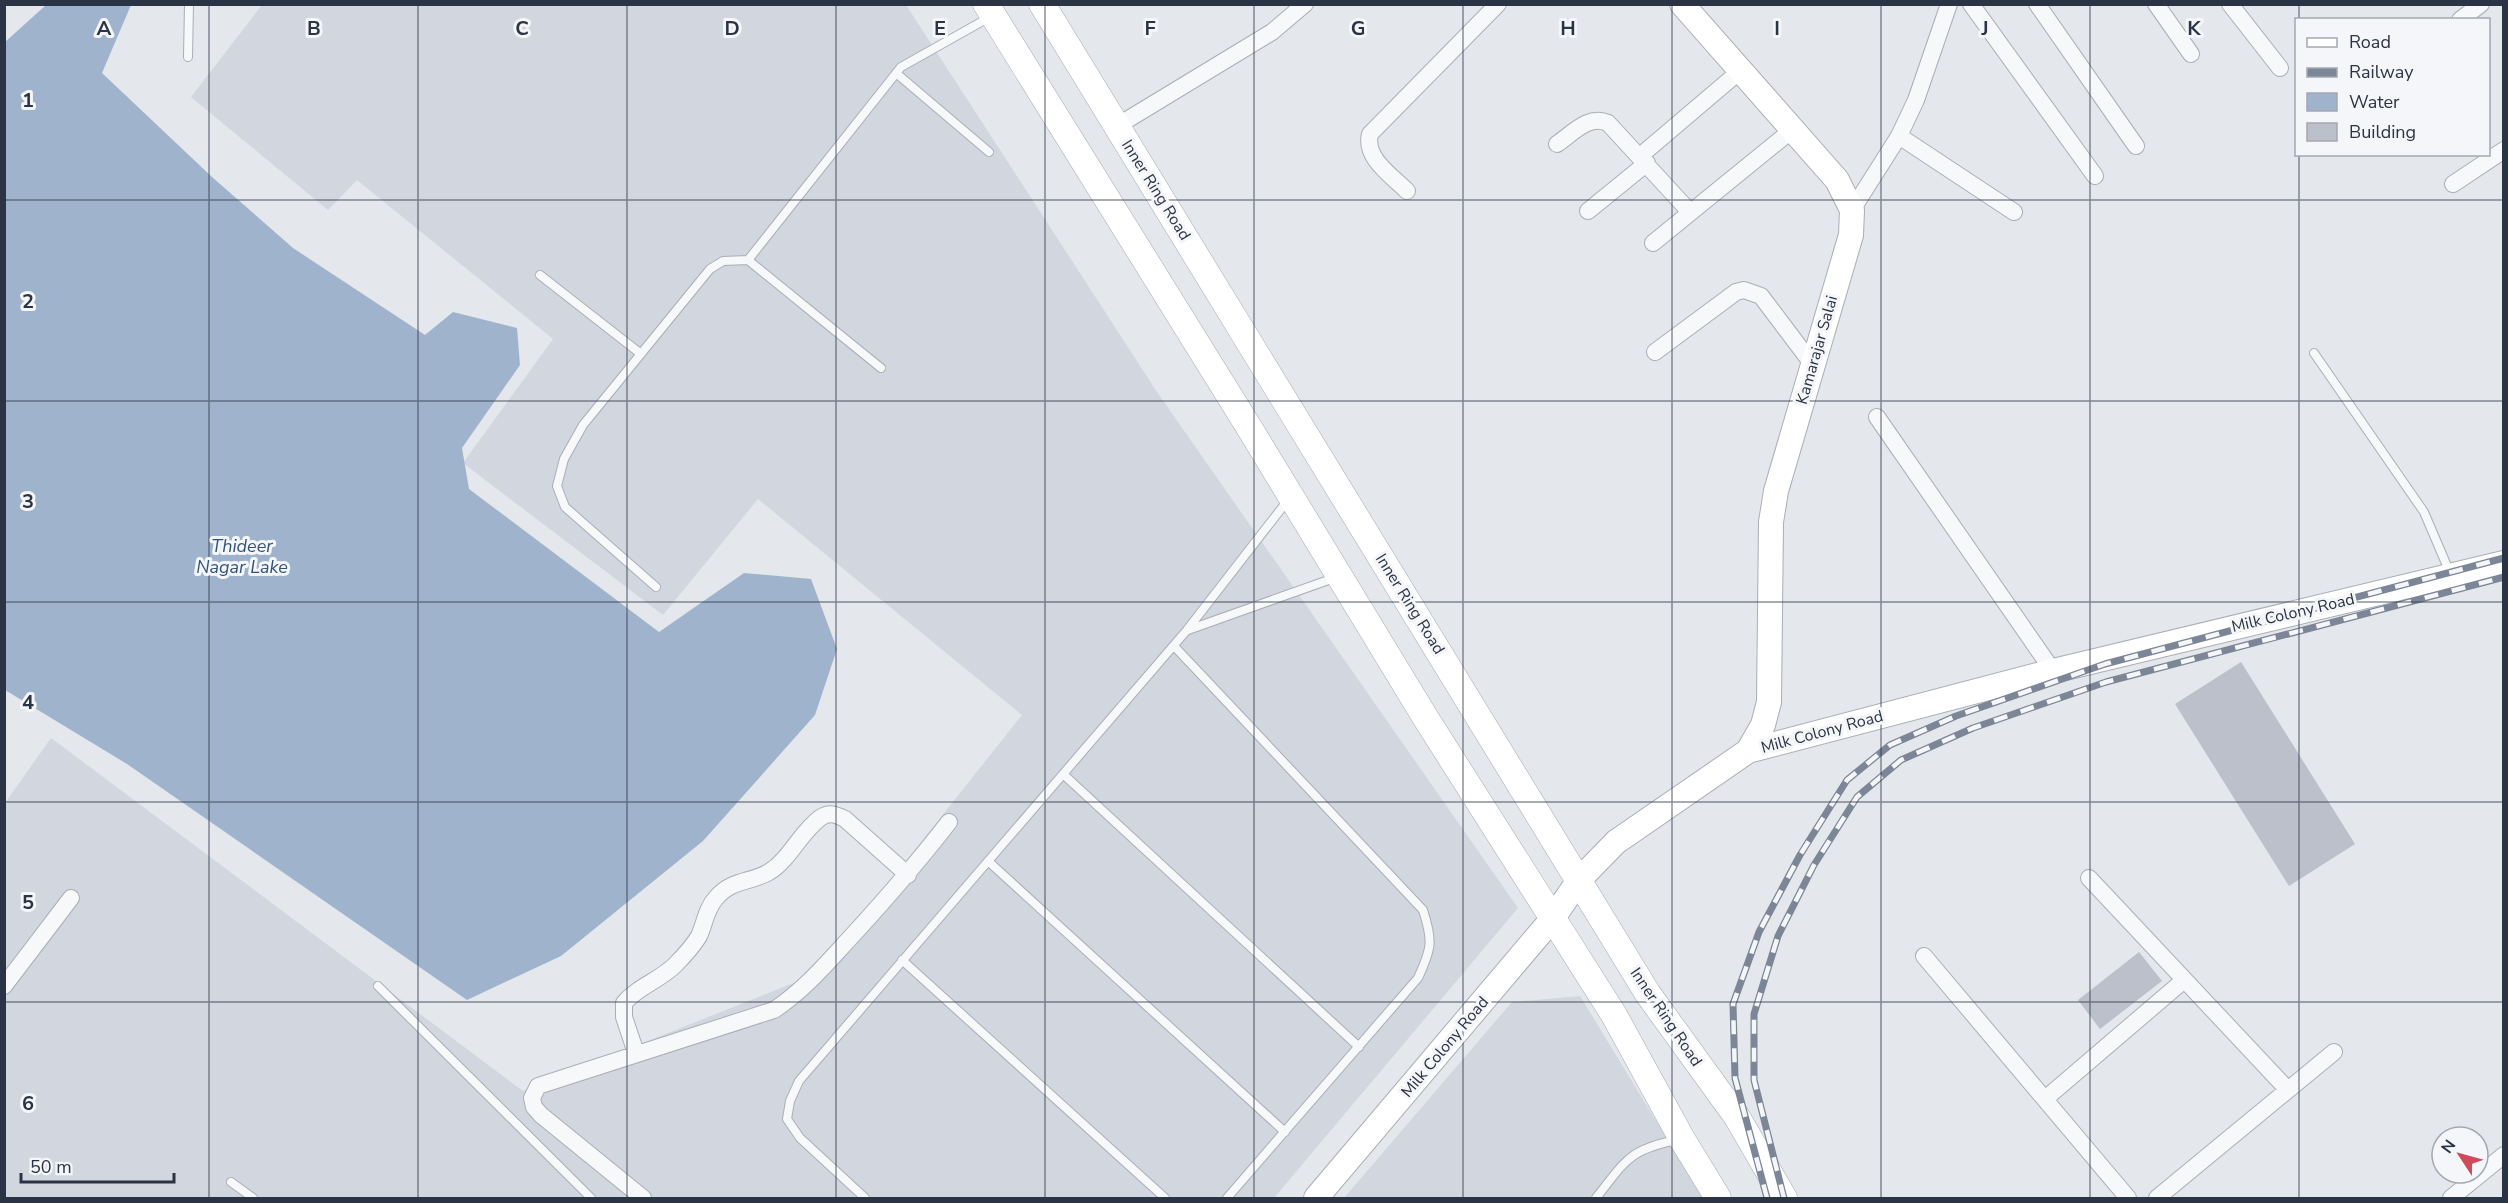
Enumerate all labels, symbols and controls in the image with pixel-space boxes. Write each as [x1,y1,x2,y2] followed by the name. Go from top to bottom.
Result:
[97,15,112,42] text: A
[307,15,321,42] text: B
[515,15,529,42] text: C
[724,15,740,42] text: D
[934,15,946,42] text: E
[1144,15,1156,42] text: F
[1351,15,1365,42] text: G
[1560,15,1576,42] text: H
[1774,15,1780,42] text: I
[1980,15,1989,42] text: J
[2187,15,2201,42] text: K
[2295,18,2490,156] legend
[2349,30,2391,54] text: Road
[2349,60,2414,84] text: Railway
[22,87,34,114] text: 1
[2349,90,2400,114] text: Water
[2349,120,2416,144] text: Building
[1116,135,1196,245] street label: Inner Ring Road
[22,288,34,315] text: 2
[1791,293,1843,407] street label: Kamarajar Salai
[22,488,34,515] text: 3
[196,534,288,579] water label: Thideer Nagar Lake
[1370,549,1450,659] street label: Inner Ring Road
[2229,588,2357,638] street label: Milk Colony Road
[22,689,34,716] text: 4
[1759,705,1885,759] street label: Milk Colony Road
[22,889,34,916] text: 5
[1625,963,1707,1071] street label: Inner Ring Road
[1396,992,1494,1102] street label: Milk Colony Road
[22,1090,34,1117] text: 6
[2430,1125,2490,1185] north arrow
[2436,1135,2461,1158] text: N
[21,1146,174,1184] scale bar
[30,1155,72,1179] text: 50 m

